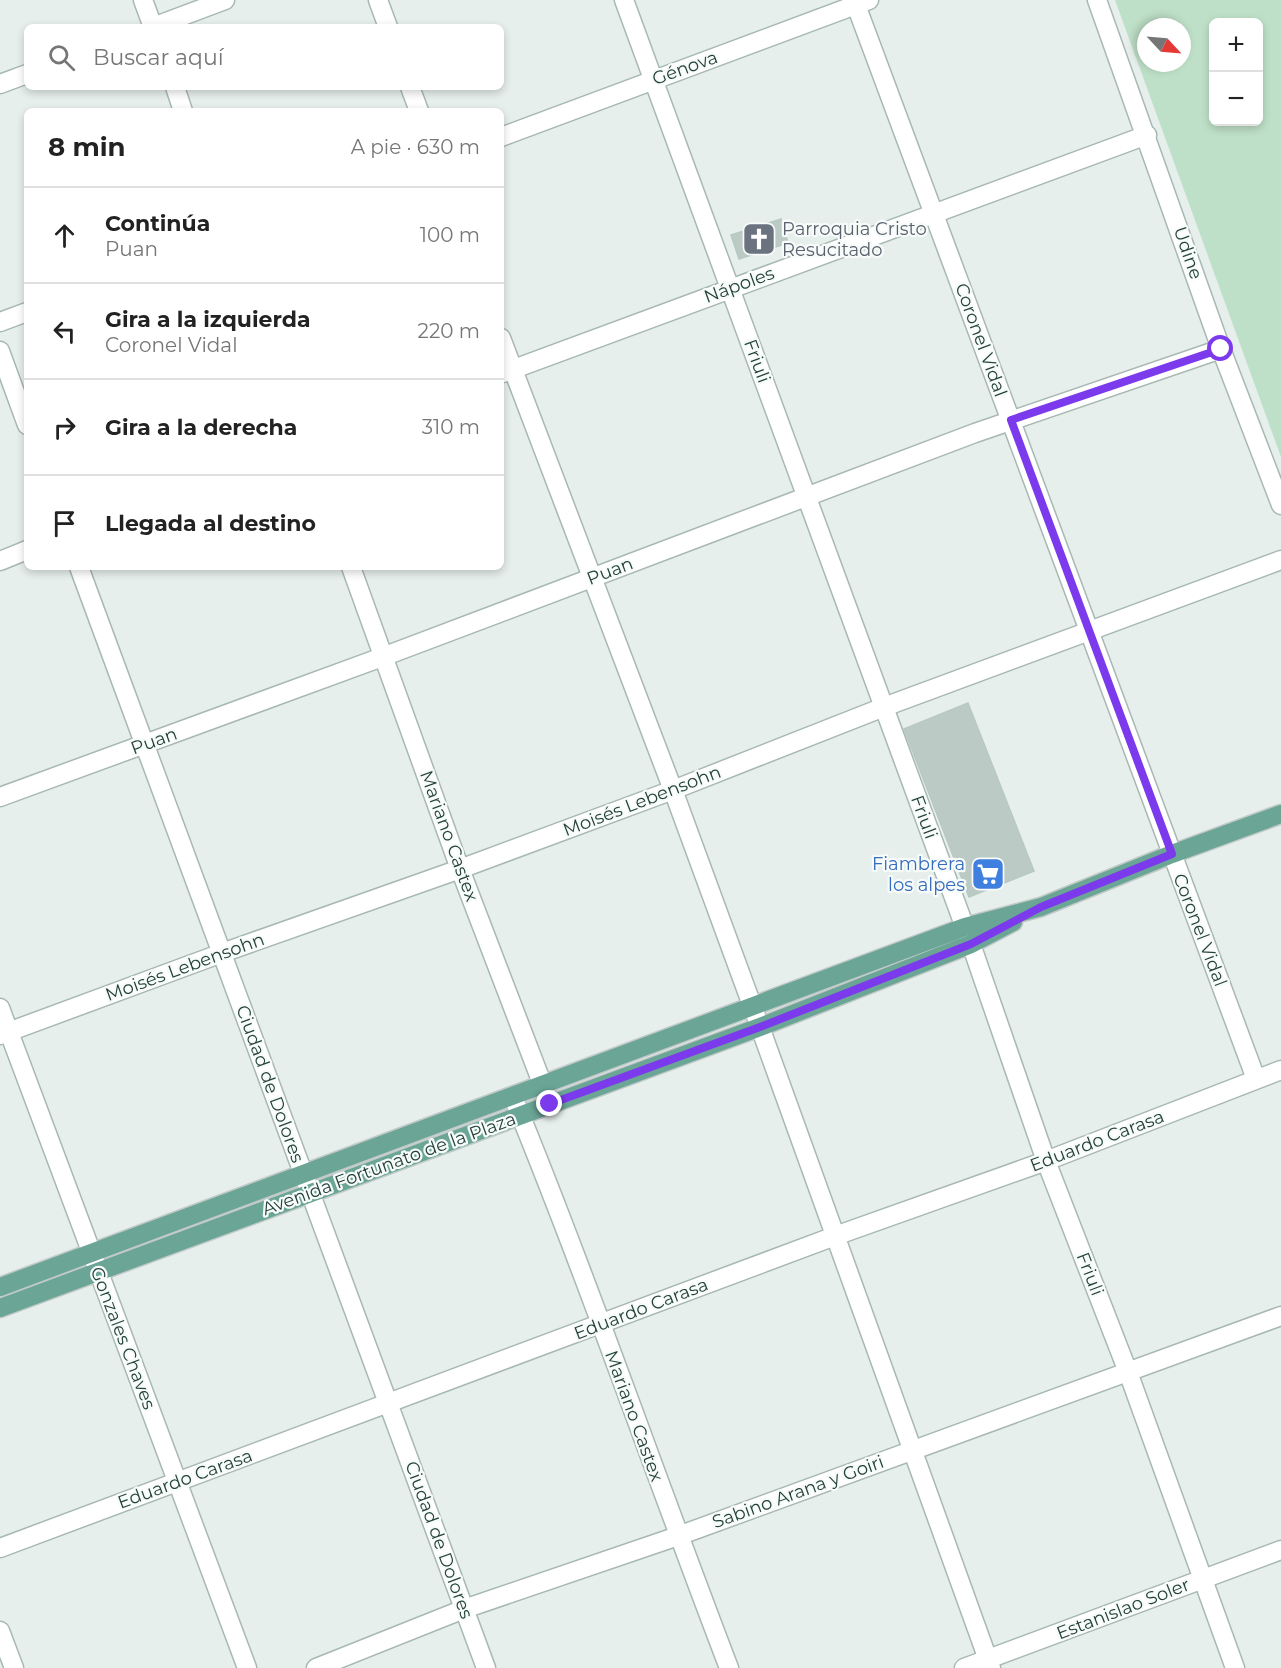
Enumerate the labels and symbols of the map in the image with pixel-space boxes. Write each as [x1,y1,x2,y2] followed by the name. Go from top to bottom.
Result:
[1137,18,1191,72] north arrow
[649,46,721,90] street label: Génova
[782,218,927,261] place label: Parroquia Cristo Resucitado
[741,221,777,257] church icon: Parroquia Cristo Resucitado
[1169,224,1207,282] street label: Udine
[701,262,777,308] street label: Nápoles
[950,280,1012,400] street label: Coronel Vidal
[1207,335,1233,361] route start
[739,336,775,386] street label: Friuli
[584,552,636,590] street label: Puan
[128,722,180,760] street label: Puan
[560,761,724,841] street label: Moisés Lebensohn
[415,768,483,905] street label: Mariano Castex
[906,792,942,842] street label: Friuli
[872,853,965,896] place label: Fiambrera los alpes
[970,856,1006,892] supermarket icon: Fiambrera los alpes
[1168,870,1232,990] street label: Coronel Vidal
[103,928,267,1006] street label: Moisés Lebensohn
[231,1002,309,1166] street label: Ciudad de Dolores
[536,1090,562,1116] route end
[1027,1105,1167,1177] street label: Eduardo Carasa
[259,1108,519,1220] street label: Avenida Fortunato de la Plaza
[1072,1249,1108,1299] street label: Friuli
[86,1264,160,1413] street label: Gonzales Chaves
[571,1273,711,1345] street label: Eduardo Carasa
[600,1348,668,1485] street label: Mariano Castex
[115,1444,255,1514] street label: Eduardo Carasa
[709,1451,887,1533] street label: Sabino Arana y Goiri
[400,1458,478,1622] street label: Ciudad de Dolores
[1053,1573,1193,1645] street label: Estanislao Soler

